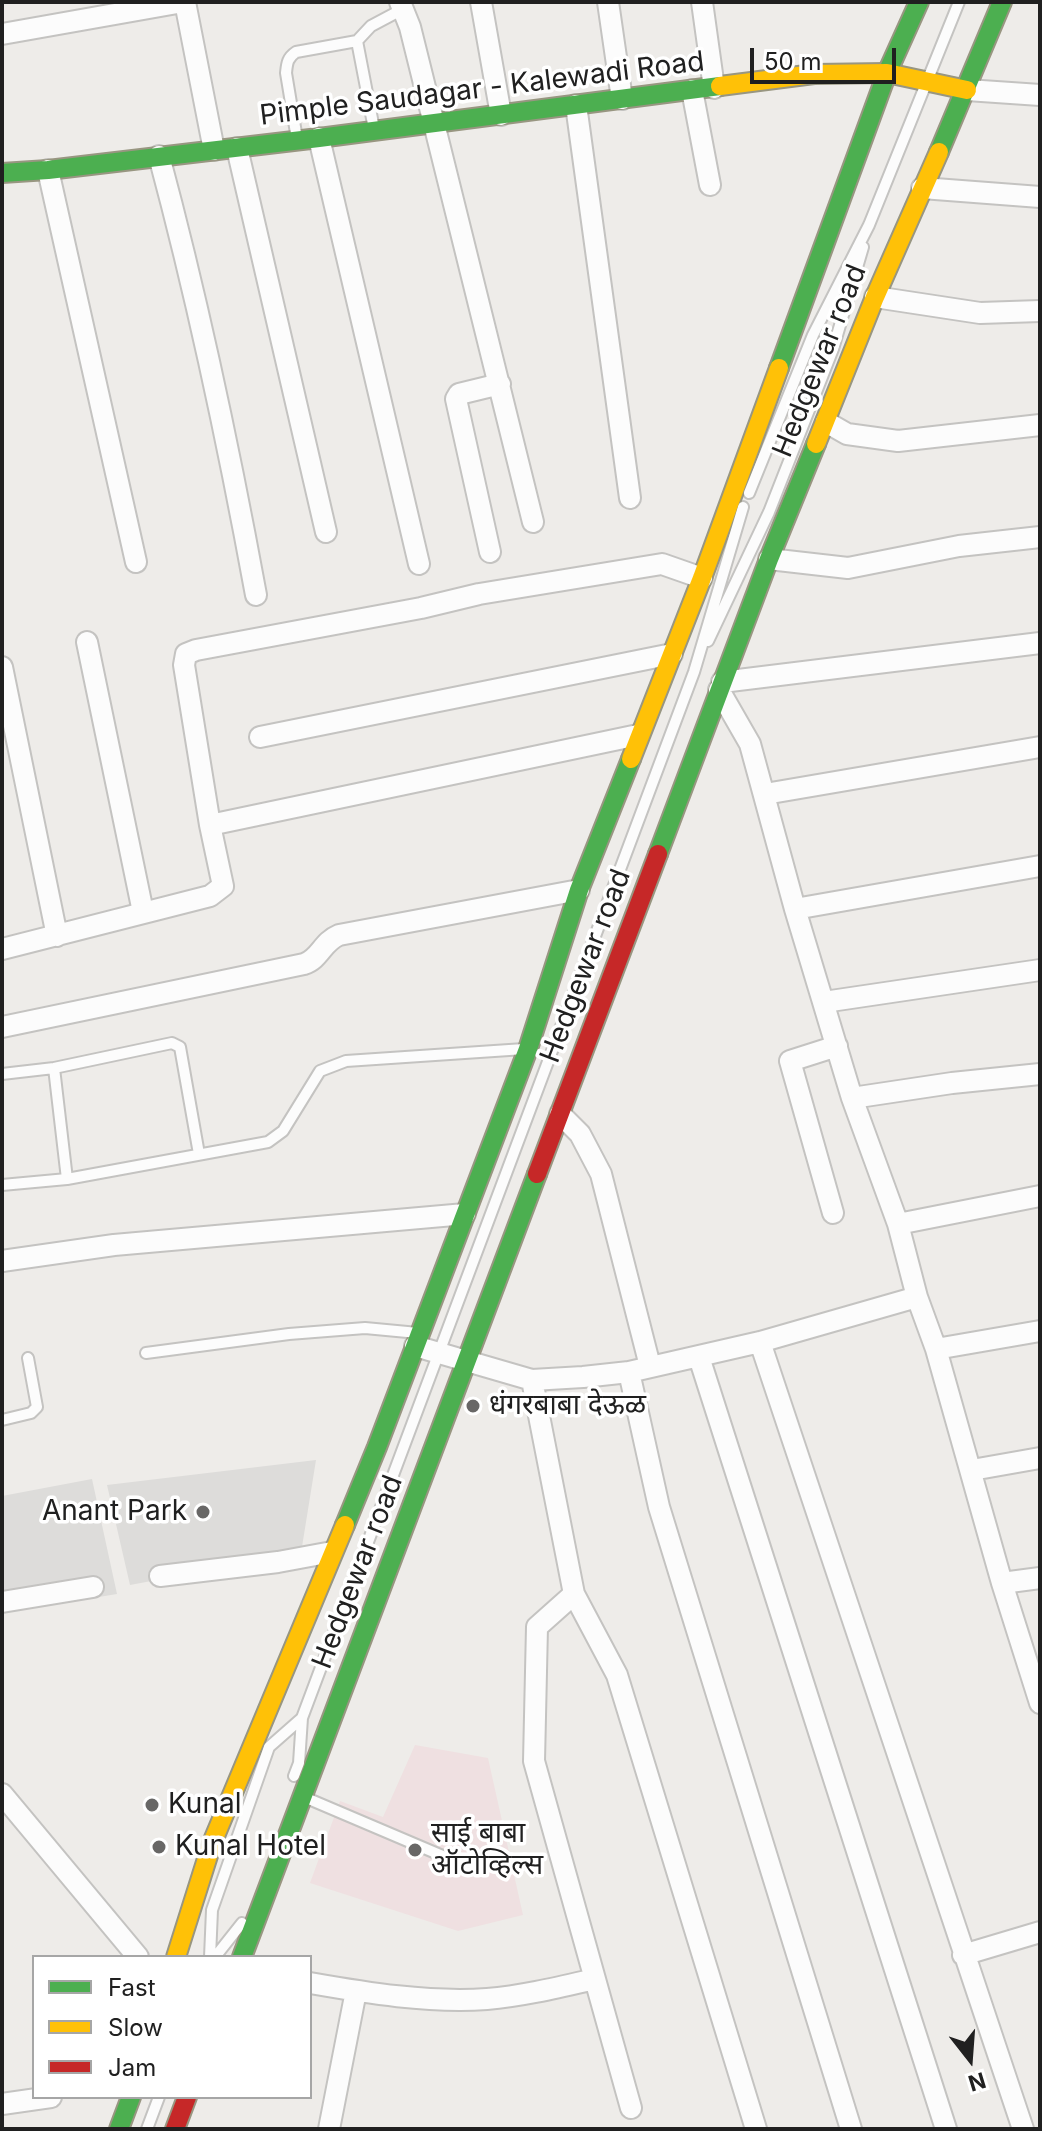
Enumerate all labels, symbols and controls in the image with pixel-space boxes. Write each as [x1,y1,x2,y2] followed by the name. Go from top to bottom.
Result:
[754,32,900,82] scale bar
[258,45,706,133] street label: Pimple Saudagar - Kalewadi Road
[764,47,822,76] text: 50 m
[766,260,874,462] street label: Hedgewar road
[534,865,638,1067] street label: Hedgewar road
[489,1389,646,1423] place label: धंगरबाबा देऊळ
[464,1397,482,1415] marker: धंगरबाबा देऊळ
[306,1471,410,1673] street label: Hedgewar road
[42,1495,187,1529] place label: Anant Park
[194,1503,212,1521] marker: Anant Park
[168,1788,241,1822] place label: Kunal
[143,1796,161,1814] marker: Kunal
[431,1817,543,1883] place label: साई बाबा ऑटोव्हिल्स
[175,1830,326,1864] place label: Kunal Hotel
[150,1838,168,1856] marker: Kunal Hotel
[406,1841,424,1859] marker: साई बाबा ऑटोव्हिल्स
[32,1955,312,2099] legend
[108,1973,156,2002] text: Fast
[108,2013,163,2042] text: Slow
[930,2019,1010,2099] north arrow
[108,2053,156,2082] text: Jam
[965,2067,989,2097] text: N

